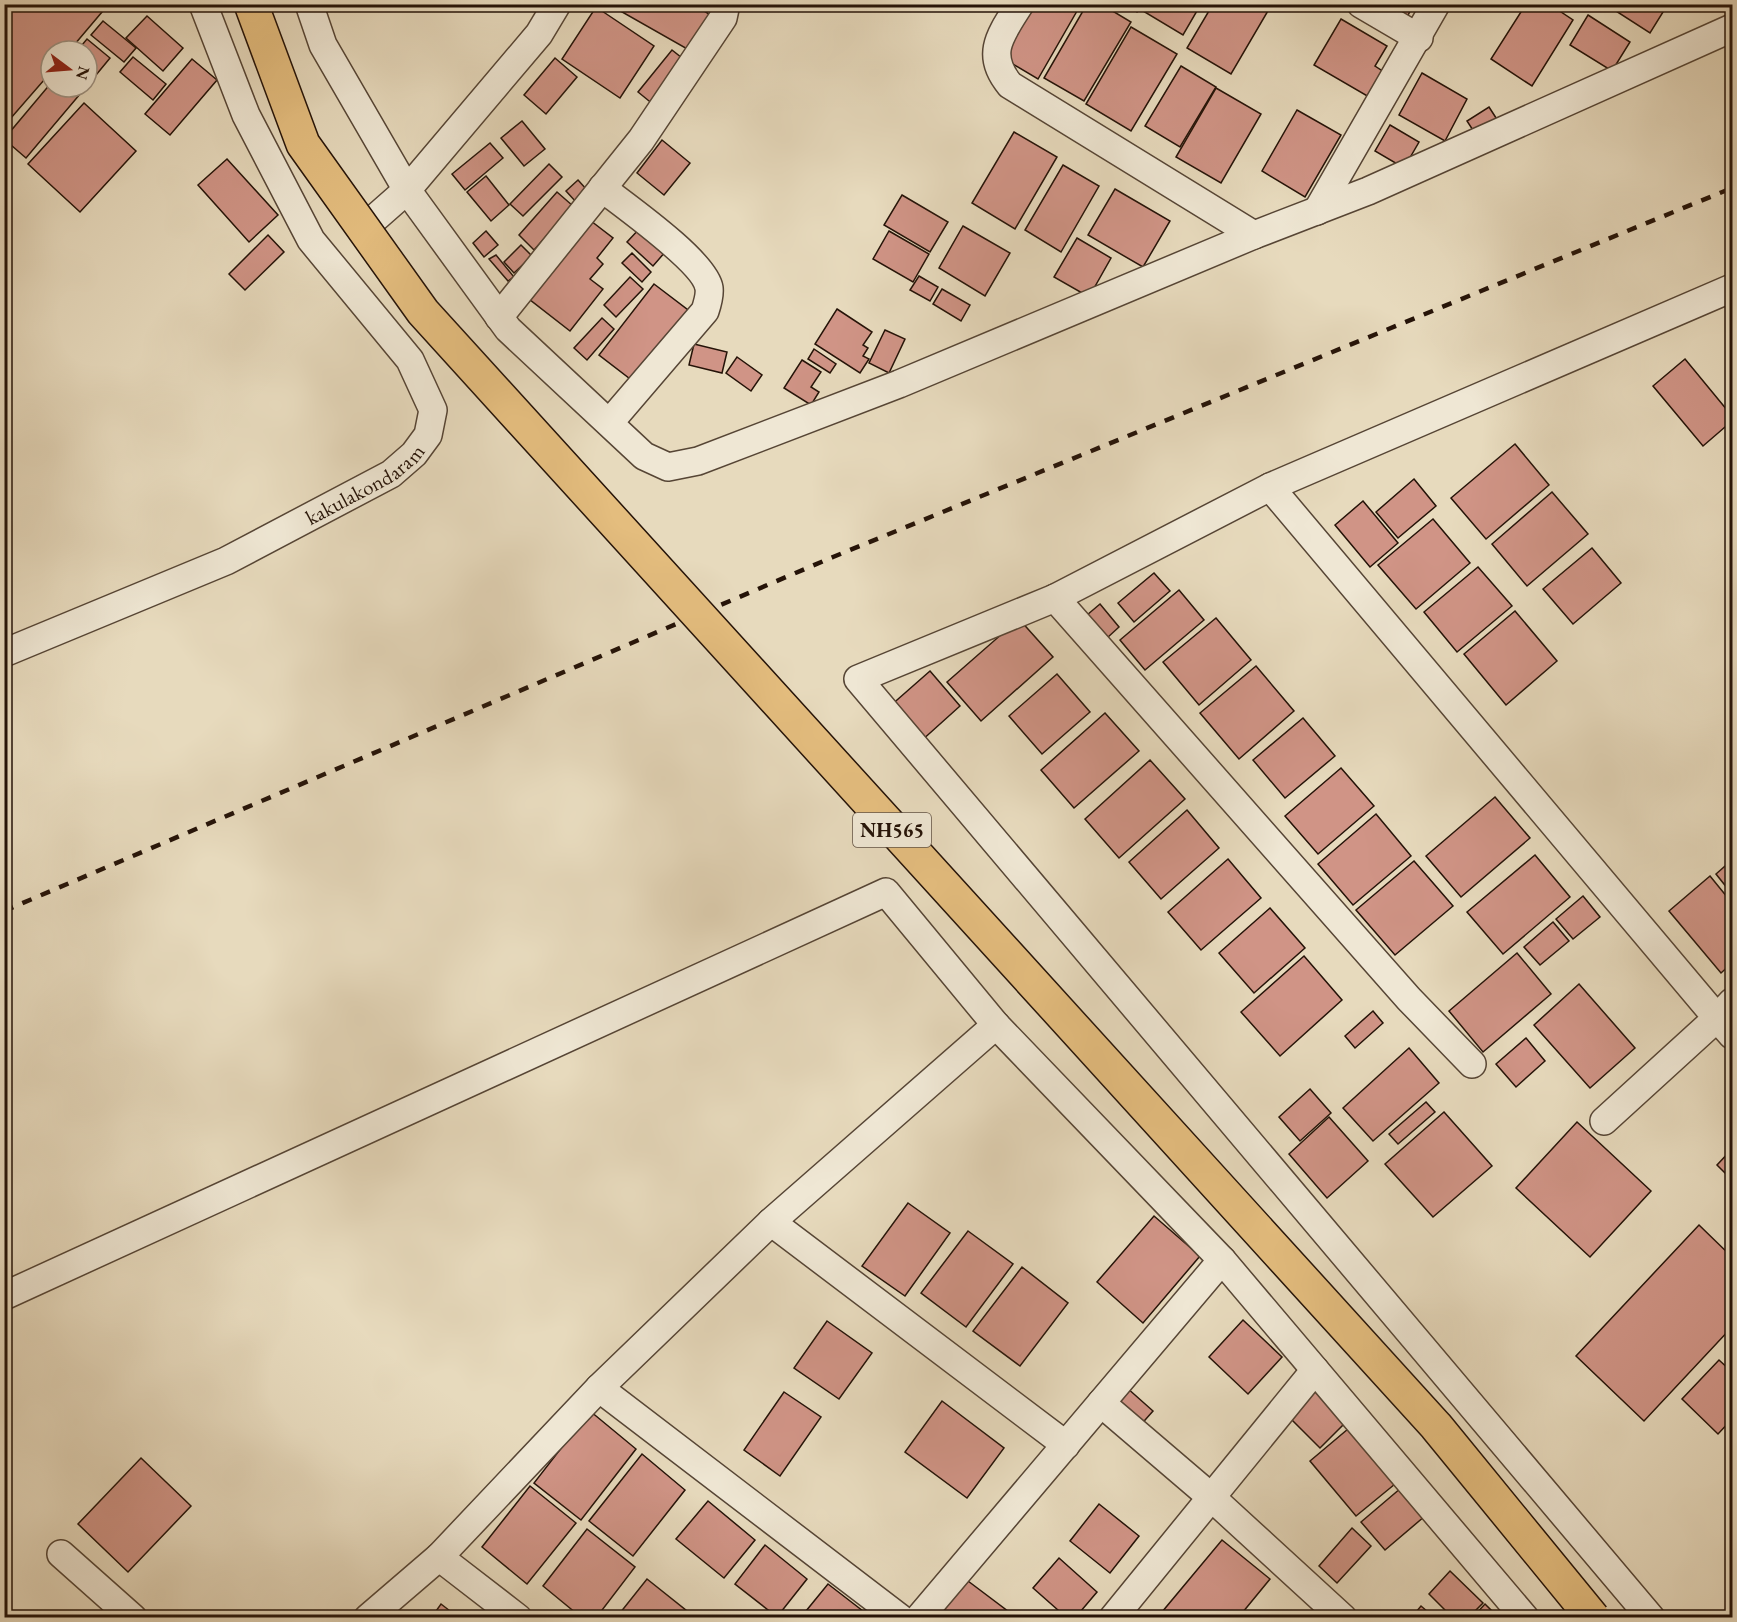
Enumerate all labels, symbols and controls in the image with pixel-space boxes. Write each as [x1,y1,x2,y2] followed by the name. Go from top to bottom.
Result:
[39,39,99,99] north arrow
[71,64,95,82] text: N
[300,439,430,530] street label: kakulakondaram
[853,813,931,847] road number: NH565

